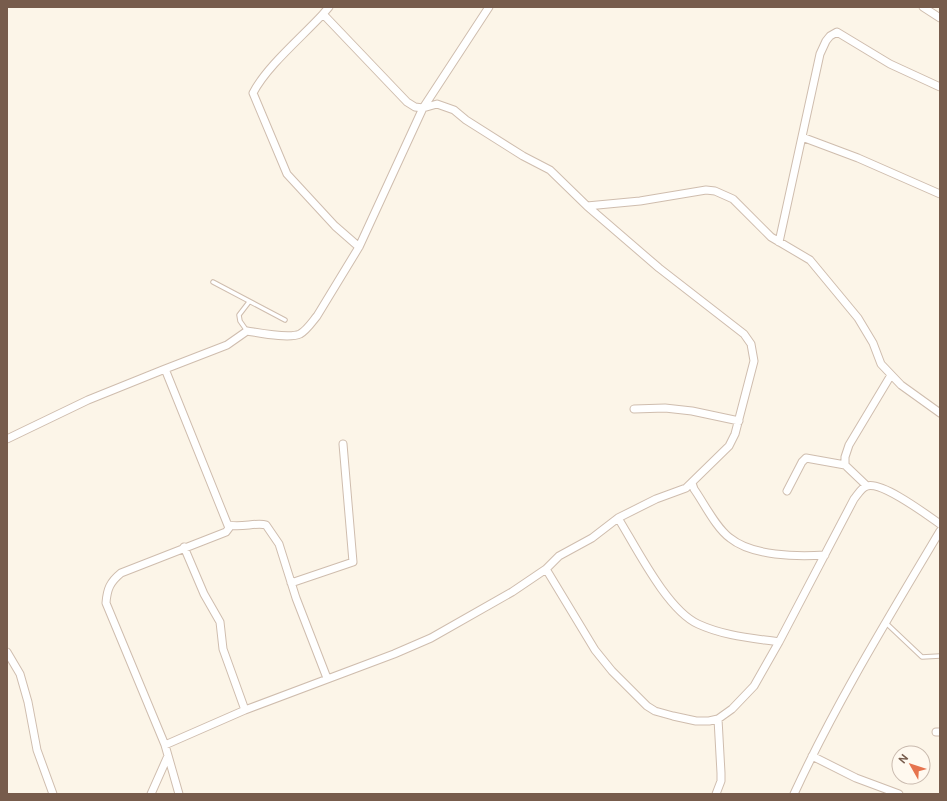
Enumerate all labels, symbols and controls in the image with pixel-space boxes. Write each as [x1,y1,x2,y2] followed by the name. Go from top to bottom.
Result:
[891,745,931,785] north arrow
[895,751,911,766] text: N

